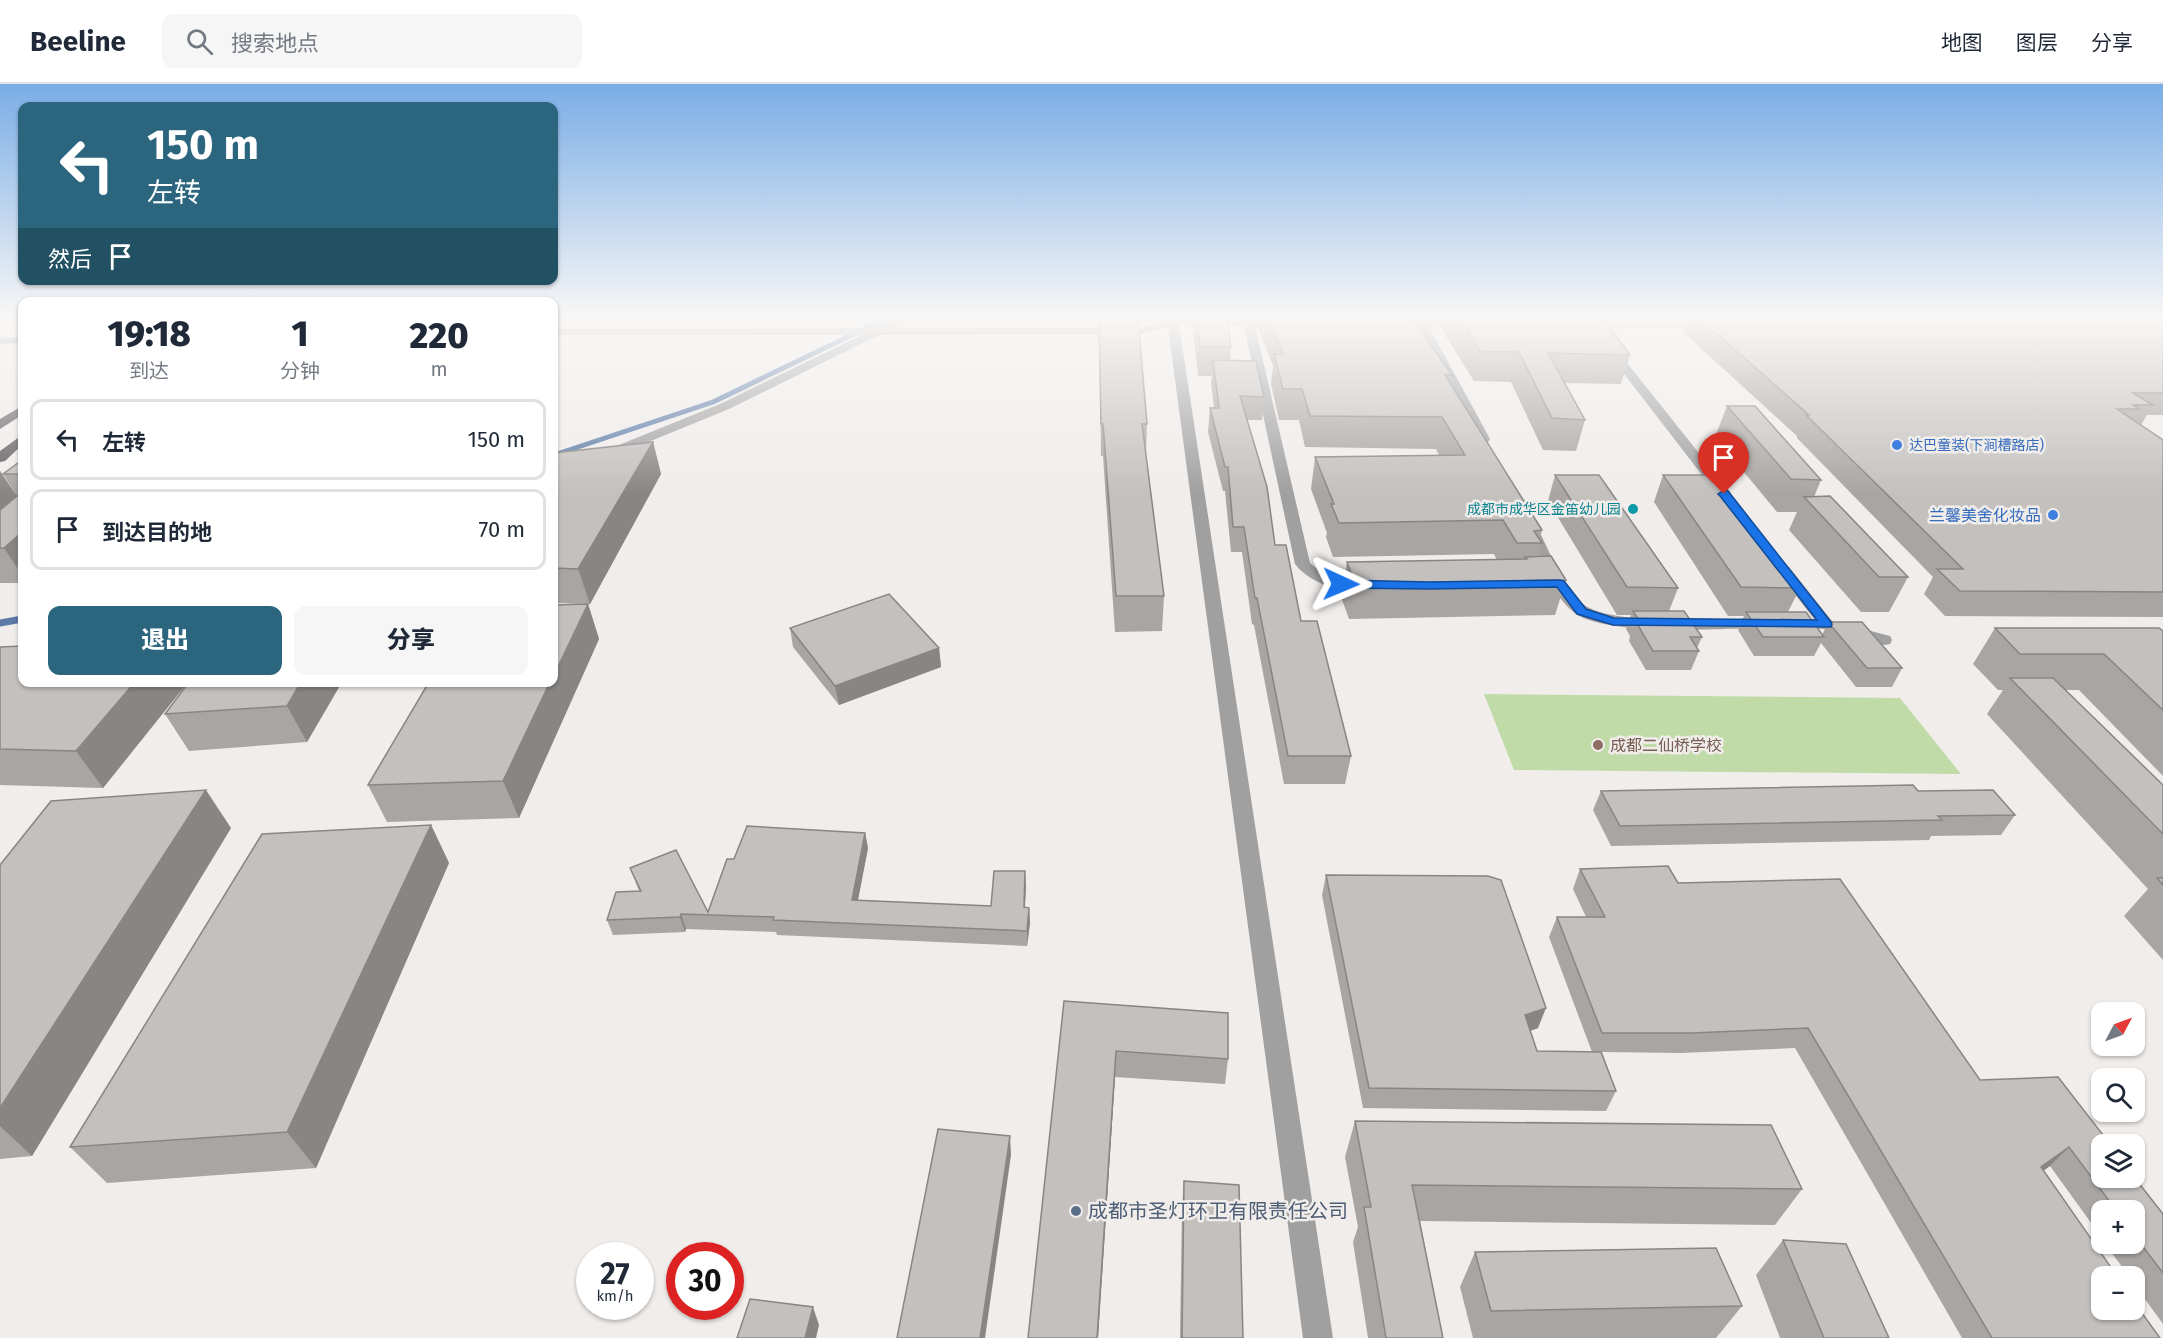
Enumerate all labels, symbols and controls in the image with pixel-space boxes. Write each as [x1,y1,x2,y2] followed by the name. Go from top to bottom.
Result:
[162,14,582,68] search box
[30,25,126,58] text: Beeline
[183,25,216,58] icon: search
[231,30,319,57] text: 搜索地点
[1941,30,1983,56] text: 地图
[2016,30,2058,56] text: 图层
[2091,30,2133,56] text: 分享
[147,120,259,170] text: 150 m
[48,126,126,204] icon: left
[147,177,201,209] text: 左转
[104,240,137,273] icon: arrive
[48,246,92,273] text: 然后
[107,312,191,356] text: 19:18
[292,312,309,356] text: 1
[410,314,469,358] text: 220
[430,357,448,381] text: m
[129,359,169,383] text: 到达
[280,359,320,383] text: 分钟
[51,423,84,456] icon: left
[467,426,525,453] text: 150 m
[102,429,146,456] text: 左转
[1698,432,1749,494] pin
[1909,437,2044,454] place label: 达巴童装(下涧槽路店)
[1890,438,1904,452] marker: 达巴童装(下涧槽路店)
[1707,441,1740,474] icon: arrive
[1467,501,1621,518] place label: 成都市成华区金笛幼儿园
[1626,502,1640,516] marker: 成都市成华区金笛幼儿园
[1929,506,2041,525] place label: 兰馨美舍化妆品
[2046,508,2060,522] marker: 兰馨美舍化妆品
[51,513,84,546] icon: arrive
[479,516,525,543] text: 70 m
[102,519,212,546] text: 到达目的地
[1309,552,1373,616] position arrow
[48,606,282,675] button: 退出
[294,606,528,675] button: 分享
[1610,736,1722,755] place label: 成都二仙桥学校
[1591,738,1605,752] marker: 成都二仙桥学校
[2091,1002,2145,1056] north arrow
[2091,1002,2145,1320] map controls
[2091,1068,2145,1122] button: search
[2091,1134,2145,1188] button: layers
[1088,1199,1348,1223] place label: 成都市圣灯环卫有限责任公司
[2091,1200,2145,1254] button: +
[1069,1204,1083,1218] marker: 成都市圣灯环卫有限责任公司
[666,1242,744,1320] speed limit sign: 30
[600,1256,630,1292] text: 27
[2091,1266,2145,1320] button: −
[596,1287,634,1305] text: km/h

